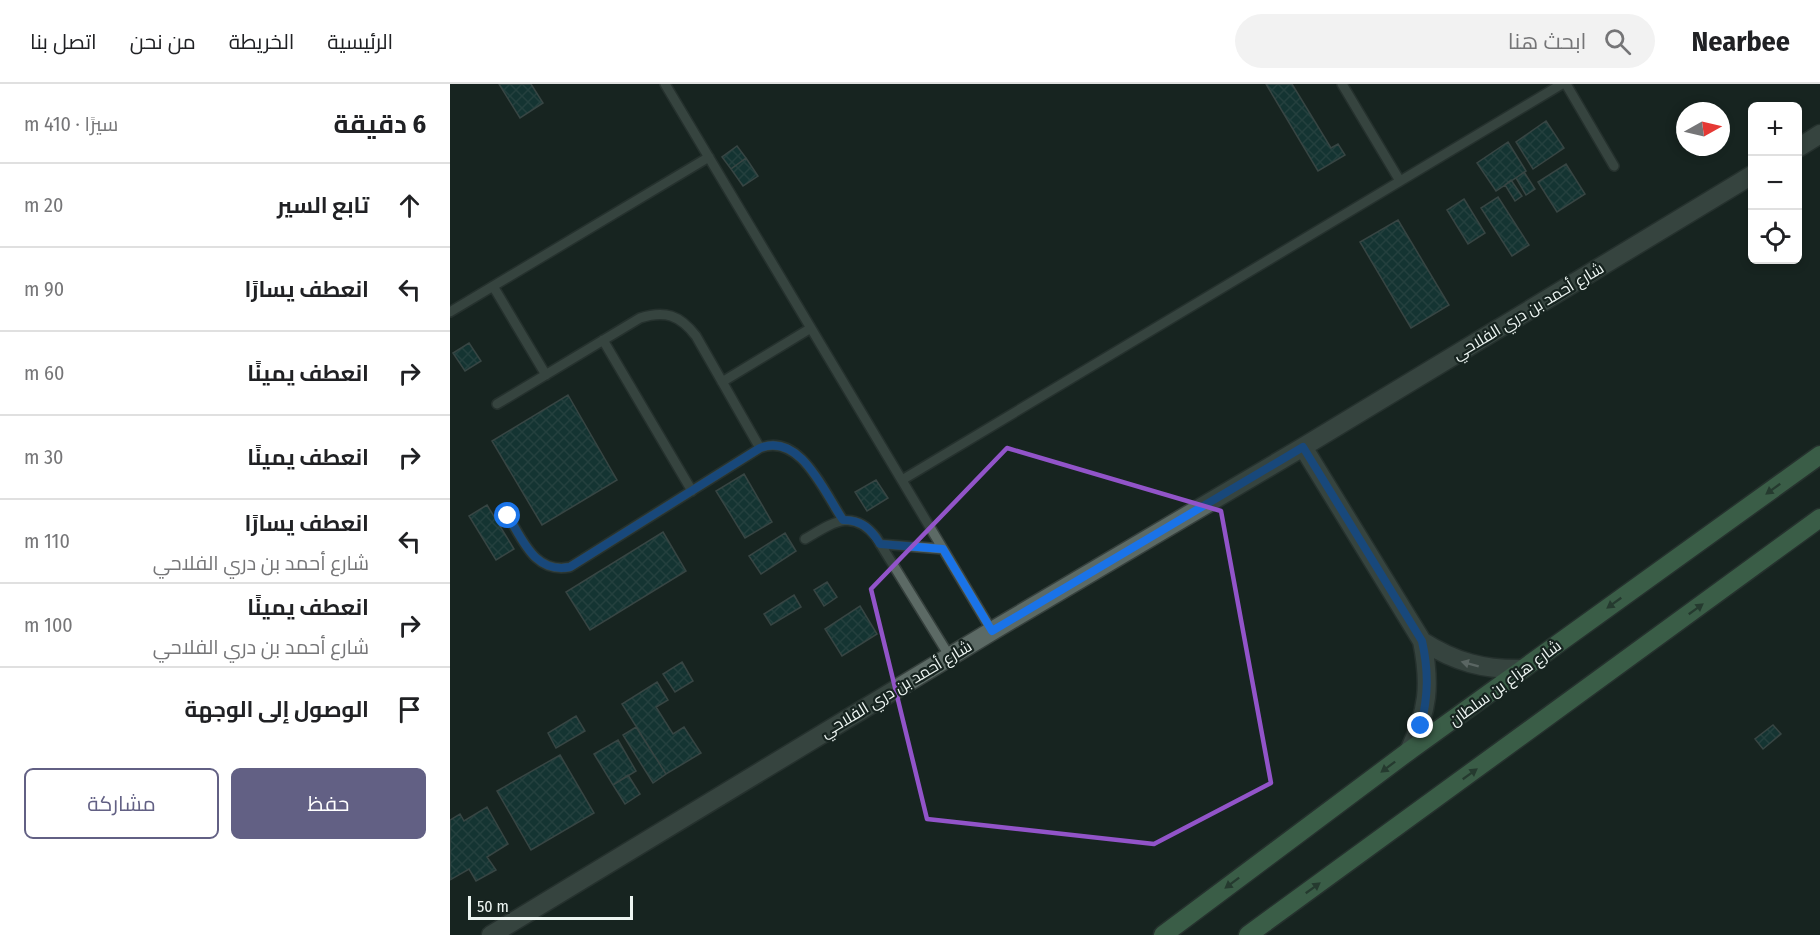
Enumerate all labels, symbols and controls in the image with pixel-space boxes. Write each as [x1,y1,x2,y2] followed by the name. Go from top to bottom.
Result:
[1235,14,1655,68] search box
[1601,25,1634,58] icon: search
[1691,25,1790,58] text: Nearbee
[1508,28,1586,55] text: ابحث هنا
[30,29,97,55] text: اتصل بنا
[130,29,196,55] text: من نحن
[229,29,294,55] text: الخريطة
[327,29,393,55] text: الرئيسية
[1676,102,1730,156] north arrow
[1748,102,1802,264] map controls
[1748,102,1802,156] button: +
[333,109,426,140] text: 6 دقيقة
[24,112,118,136] text: سيرًا · 410 m
[1748,156,1802,210] button: −
[393,189,426,222] icon: ahead
[277,192,369,219] text: تابع السير
[24,193,63,217] text: 20 m
[1748,210,1802,264] button: locate
[1449,258,1609,367] street label: شارع أحمد بن دري الفلاحي
[393,273,426,306] icon: left
[244,276,369,303] text: انعطف يسارًا
[24,277,64,301] text: 90 m
[393,357,426,390] icon: right
[247,360,369,387] text: انعطف يمينًا
[24,361,64,385] text: 60 m
[393,441,426,474] icon: right
[247,444,369,471] text: انعطف يمينًا
[24,445,64,469] text: 30 m
[1765,483,1780,495] one-way arrow
[494,502,520,528] route start
[244,510,369,537] text: انعطف يسارًا
[393,525,426,558] icon: left
[24,529,70,553] text: 110 m
[153,551,369,575] text: شارع أحمد بن دري الفلاحي
[247,594,369,621] text: انعطف يمينًا
[1607,597,1622,609] one-way arrow
[1687,603,1703,615] one-way arrow
[393,609,426,642] icon: right
[24,613,73,637] text: 100 m
[153,635,369,659] text: شارع أحمد بن دري الفلاحي
[817,636,977,745] street label: شارع أحمد بن دري الفلاحي
[1445,636,1566,732] street label: شارع هزاع بن سلطان
[1461,659,1479,668] one-way arrow
[393,693,426,726] icon: arrive
[185,696,369,723] text: الوصول إلى الوجهة
[1407,712,1433,738] route end
[1381,761,1397,773] one-way arrow
[24,768,219,839] button: مشاركة
[231,768,426,839] button: حفظ
[1463,768,1478,780] one-way arrow
[1224,877,1239,889] one-way arrow
[1304,882,1320,894] one-way arrow
[468,893,633,920] scale bar
[477,897,509,916] text: 50 m

